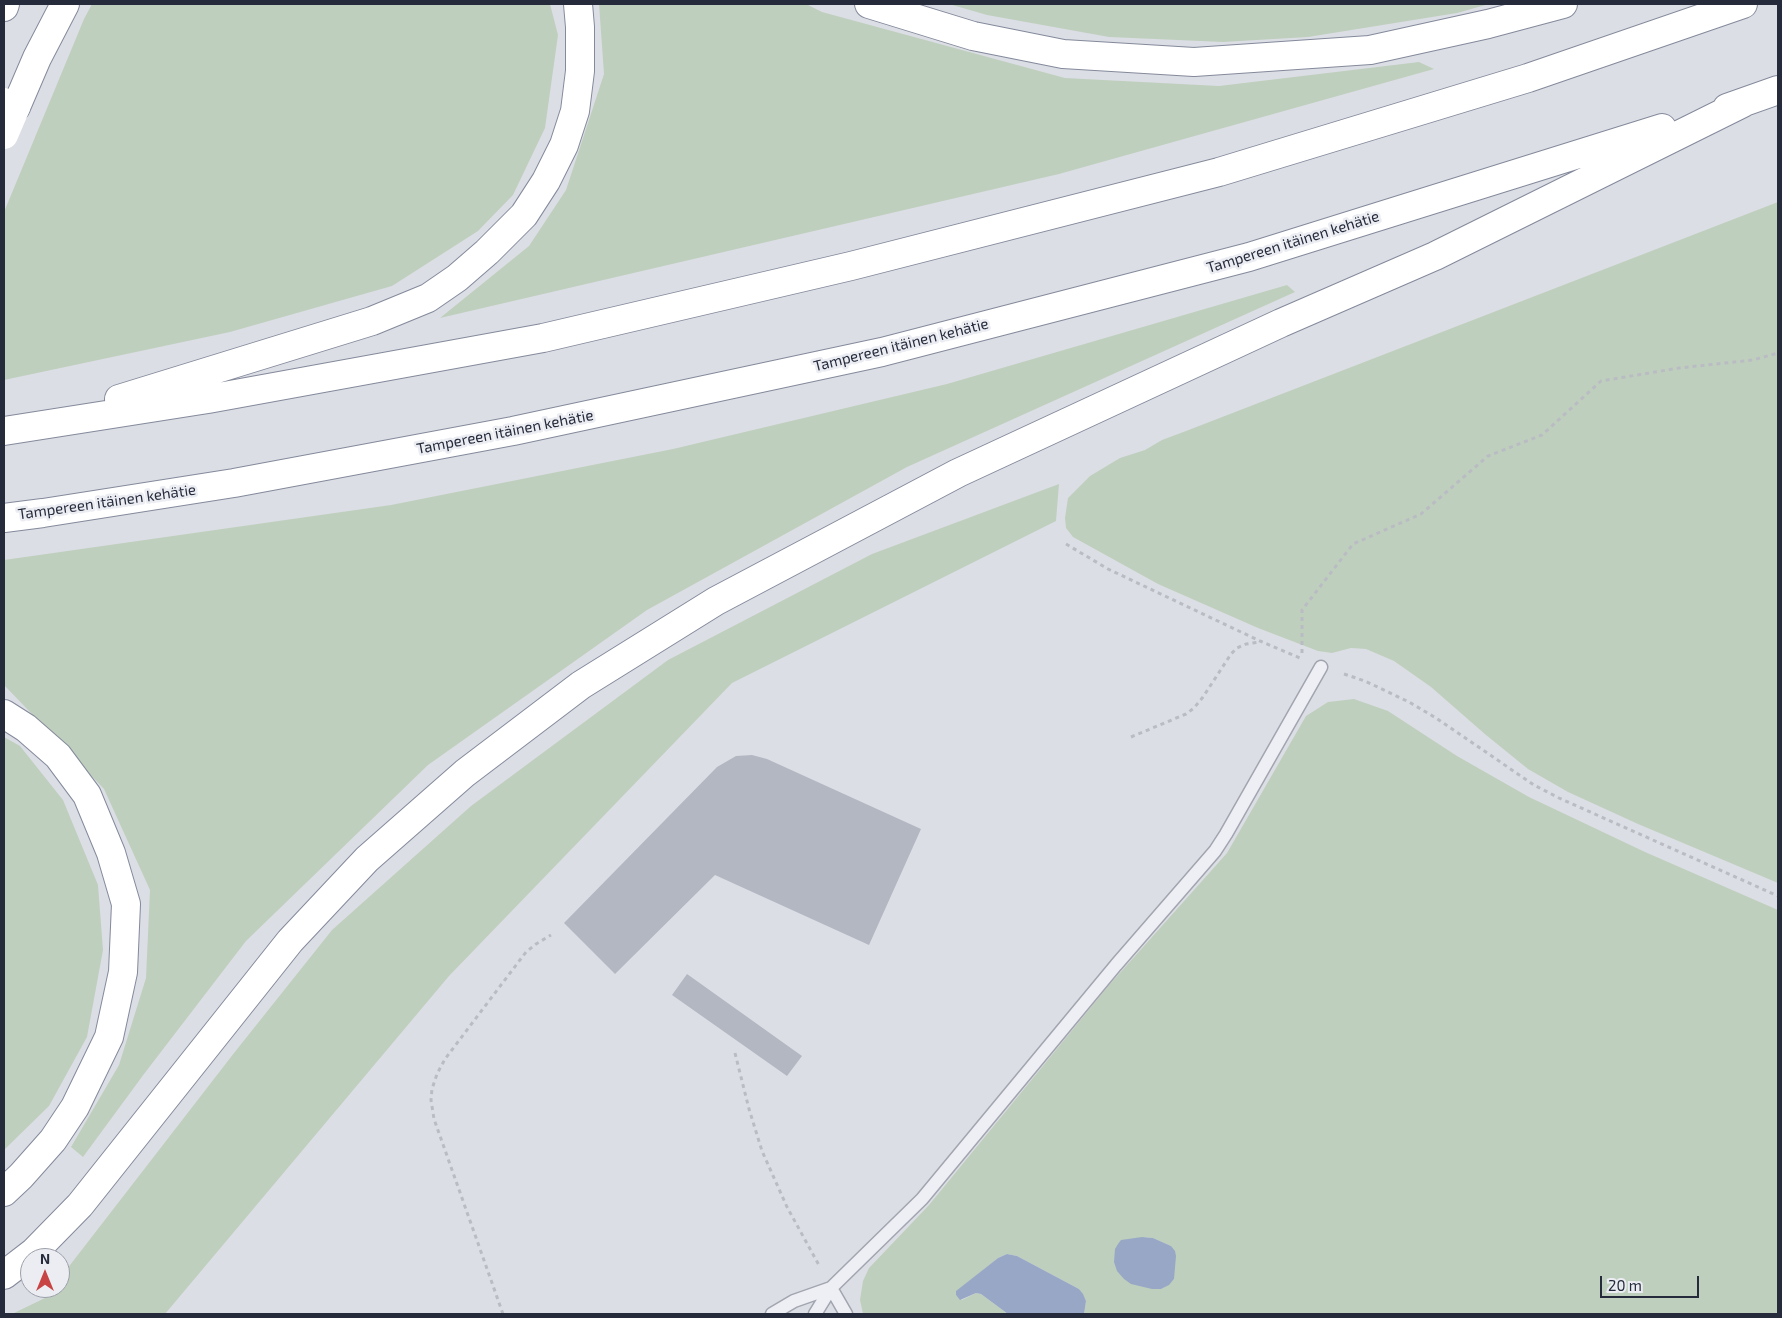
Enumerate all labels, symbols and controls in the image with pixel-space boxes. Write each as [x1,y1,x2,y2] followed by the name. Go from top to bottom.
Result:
[1205,207,1381,277] street label: Tampereen itäinen kehätie
[812,315,990,375] street label: Tampereen itäinen kehätie
[415,406,595,458] street label: Tampereen itäinen kehätie
[17,481,197,523] street label: Tampereen itäinen kehätie
[20,1248,70,1298] north arrow
[40,1250,50,1267] text: N
[1602,1266,1701,1298] scale bar
[1608,1276,1642,1294] text: 20 m

